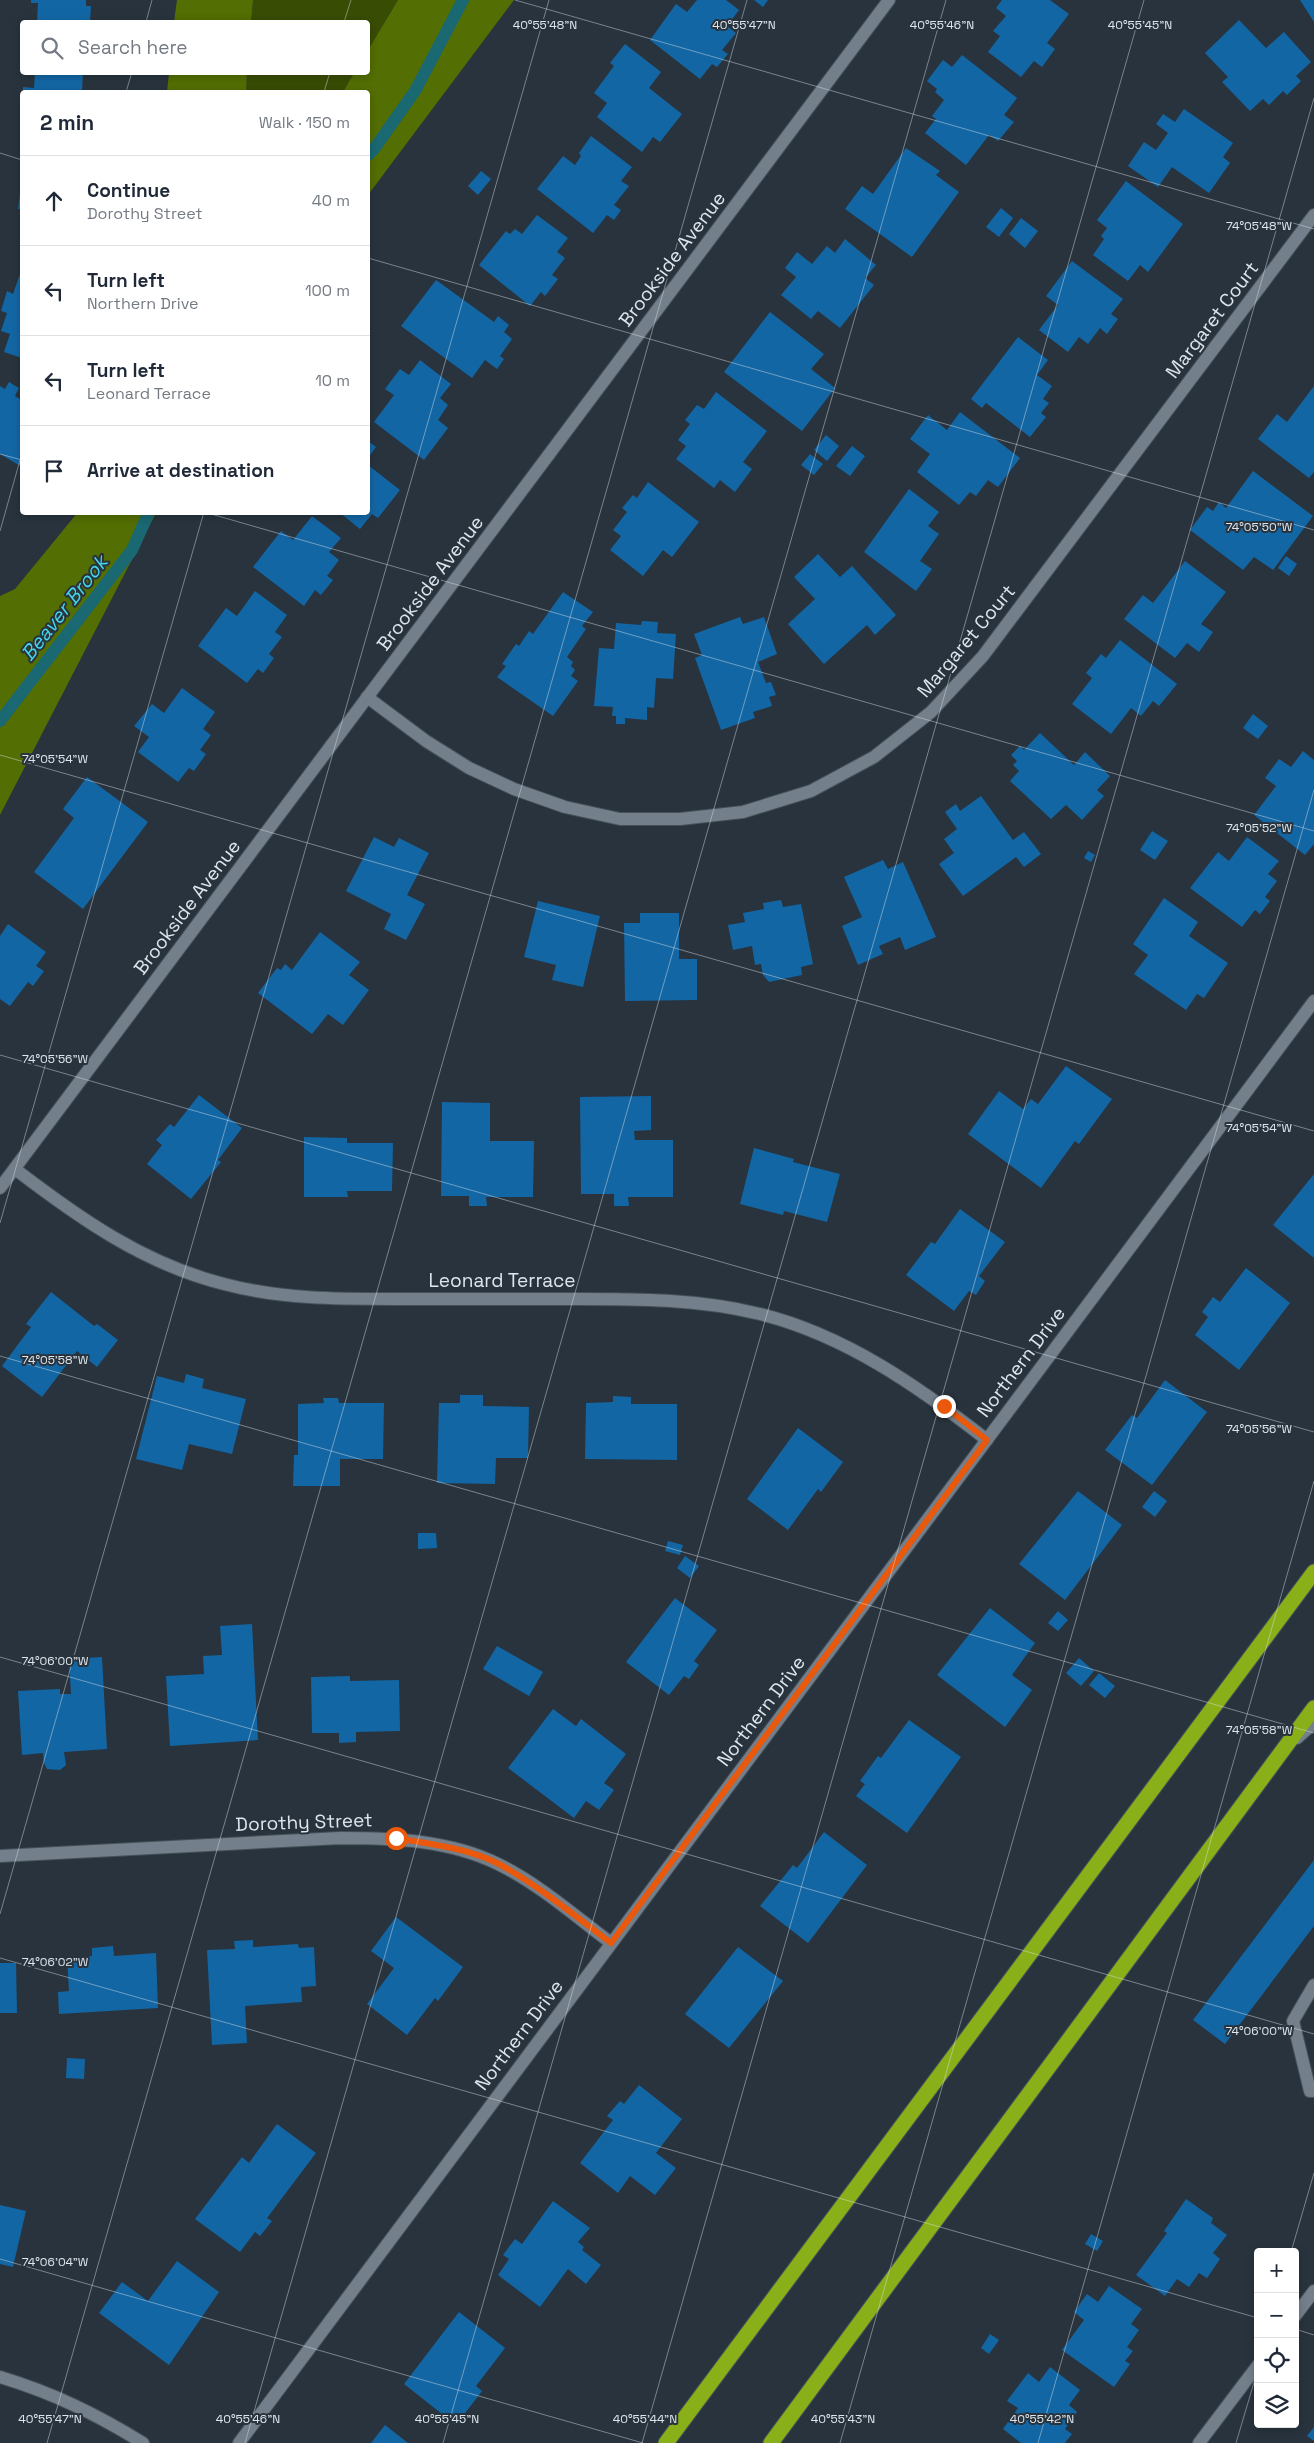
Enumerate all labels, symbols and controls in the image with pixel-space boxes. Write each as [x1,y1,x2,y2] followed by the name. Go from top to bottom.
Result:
[513,17,577,33] text: 40°55'48"N
[712,17,776,33] text: 40°55'47"N
[910,17,974,33] text: 40°55'46"N
[1108,17,1172,33] text: 40°55'45"N
[20,20,370,75] search box
[38,34,66,62] icon: search
[78,35,188,60] text: Search here
[40,109,94,136] text: 2 min
[259,112,350,133] text: Walk · 150 m
[87,178,170,203] text: Continue
[613,186,731,332] street label: Brookside Avenue
[40,187,68,215] icon: ahead
[312,190,350,211] text: 40 m
[87,203,203,224] text: Dorothy Street
[1226,218,1293,234] text: 74°05'48"W
[1160,257,1264,383] street label: Margaret Court
[87,268,165,293] text: Turn left
[40,277,68,305] icon: left
[305,280,350,301] text: 100 m
[87,293,198,314] text: Northern Drive
[87,358,165,383] text: Turn left
[40,367,68,395] icon: left
[315,370,350,391] text: 10 m
[87,383,211,404] text: Leonard Terrace
[40,457,68,485] icon: arrive
[87,458,275,483] text: Arrive at destination
[371,510,489,656] street label: Brookside Avenue
[1226,519,1293,535] text: 74°05'50"W
[15,548,115,666] water label: Beaver Brook
[911,579,1021,703] street label: Margaret Court
[22,751,88,767] text: 74°05'54"W
[1226,820,1292,836] text: 74°05'52"W
[128,834,246,980] street label: Brookside Avenue
[22,1051,89,1067] text: 74°05'56"W
[1226,1120,1292,1136] text: 74°05'54"W
[428,1268,576,1293] street label: Leonard Terrace
[971,1302,1071,1422] street label: Northern Drive
[22,1352,89,1368] text: 74°05'58"W
[933,1395,956,1418] route end
[1226,1421,1293,1437] text: 74°05'56"W
[711,1651,811,1771] street label: Northern Drive
[21,1653,89,1669] text: 74°06'00"W
[1226,1722,1293,1738] text: 74°05'58"W
[235,1807,373,1837] street label: Dorothy Street
[385,1827,408,1850] route start
[22,1954,89,1970] text: 74°06'02"W
[469,1975,569,2095] street label: Northern Drive
[1225,2023,1293,2039] text: 74°06'00"W
[1254,2248,1299,2428] map controls
[1254,2248,1299,2293] button: +
[22,2254,89,2270] text: 74°06'04"W
[1254,2293,1299,2338] button: −
[1254,2338,1299,2383] button: locate
[1254,2383,1299,2428] button: layers
[18,2411,82,2427] text: 40°55'47"N
[216,2411,280,2427] text: 40°55'46"N
[415,2411,479,2427] text: 40°55'45"N
[613,2411,677,2427] text: 40°55'44"N
[811,2411,875,2427] text: 40°55'43"N
[1010,2411,1074,2427] text: 40°55'42"N

